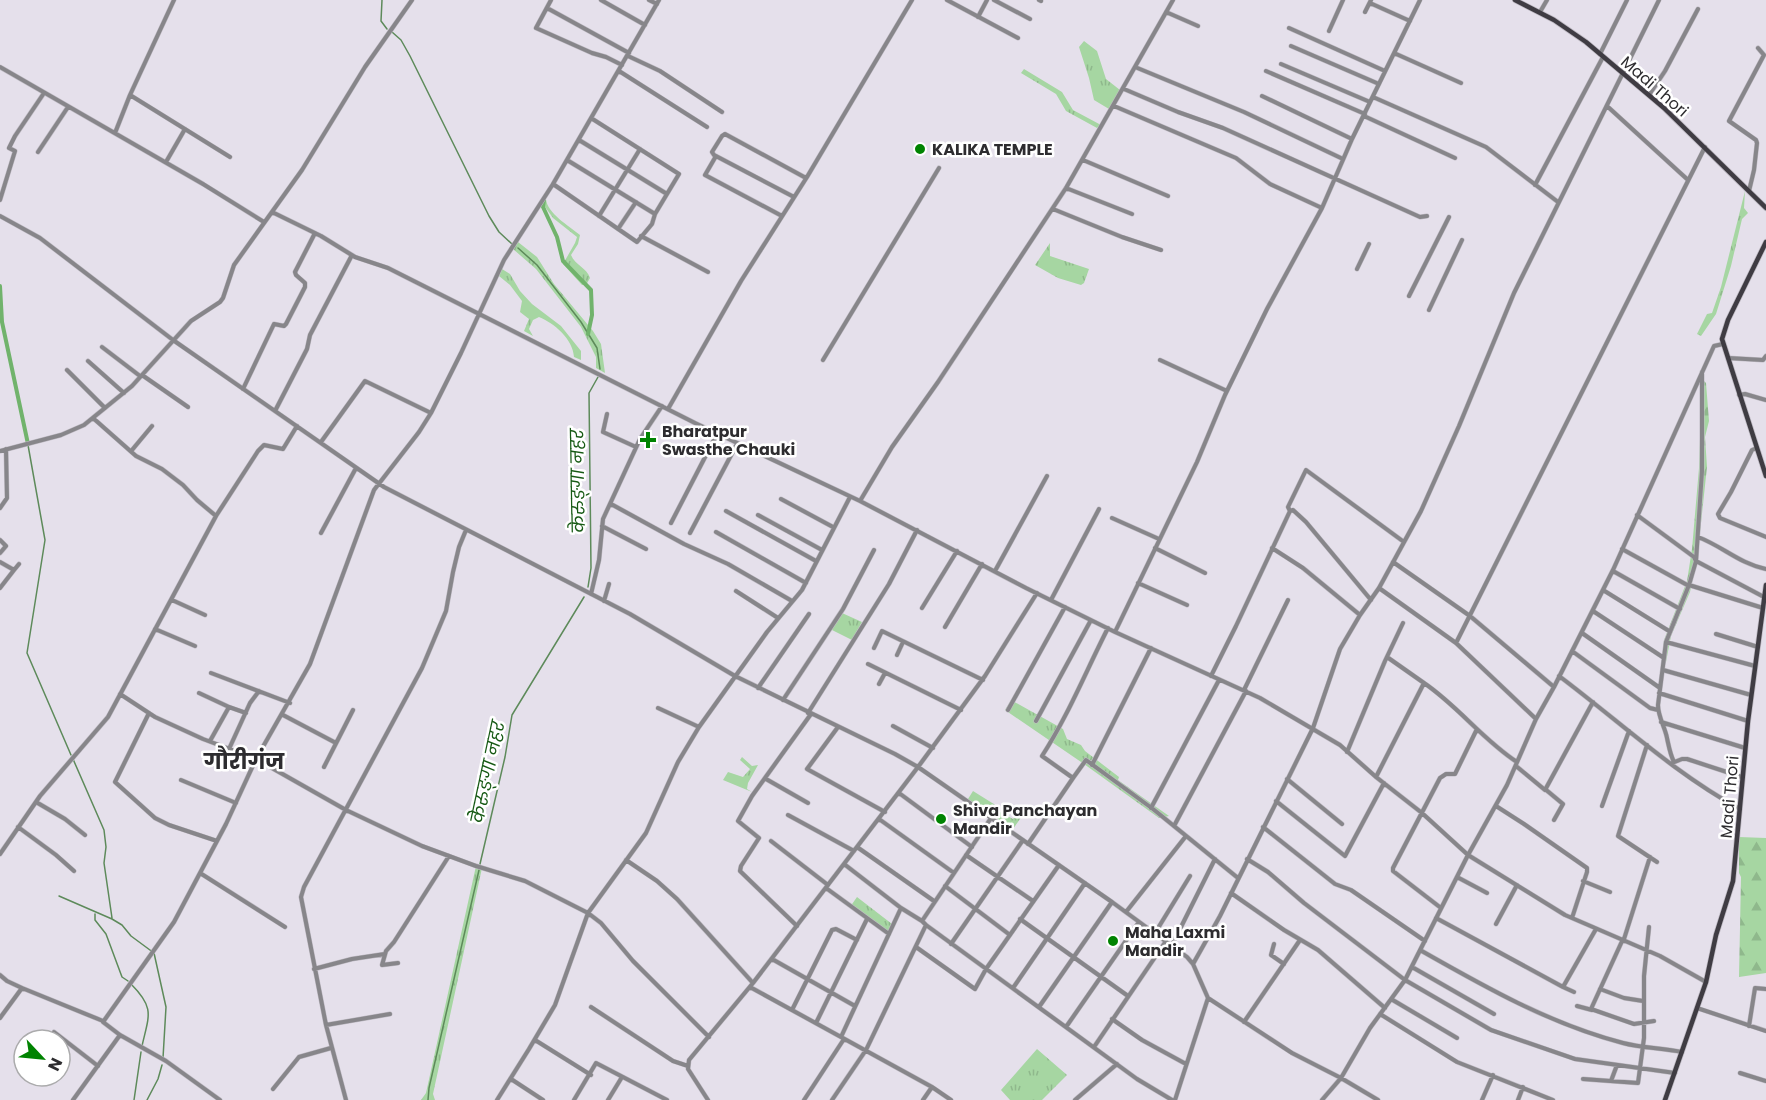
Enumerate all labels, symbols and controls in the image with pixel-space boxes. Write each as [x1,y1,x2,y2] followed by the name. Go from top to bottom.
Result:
[1616,51,1693,122] street label: Madi Thori
[932,138,1053,161] place label: KALIKA TEMPLE
[913,142,927,156] marker: KALIKA TEMPLE
[662,420,795,461] place label: Bharatpur Swasthe Chauki
[564,427,591,533] water label: केरुङ्गा नहर
[639,431,657,449] marker: Bharatpur Swasthe Chauki
[464,716,511,825] water label: केेरुङ्गा नहर
[203,745,285,777] district label: गौरीगंज
[1714,755,1745,839] street label: Madi Thori
[953,799,1097,840] place label: Shiva Panchayan Mandir
[934,812,948,826] marker: Shiva Panchayan Mandir
[1125,921,1225,962] place label: Maha Laxmi Mandir
[1106,934,1120,948] marker: Maha Laxmi Mandir
[12,1028,72,1088] north arrow
[42,1054,68,1075] text: N

